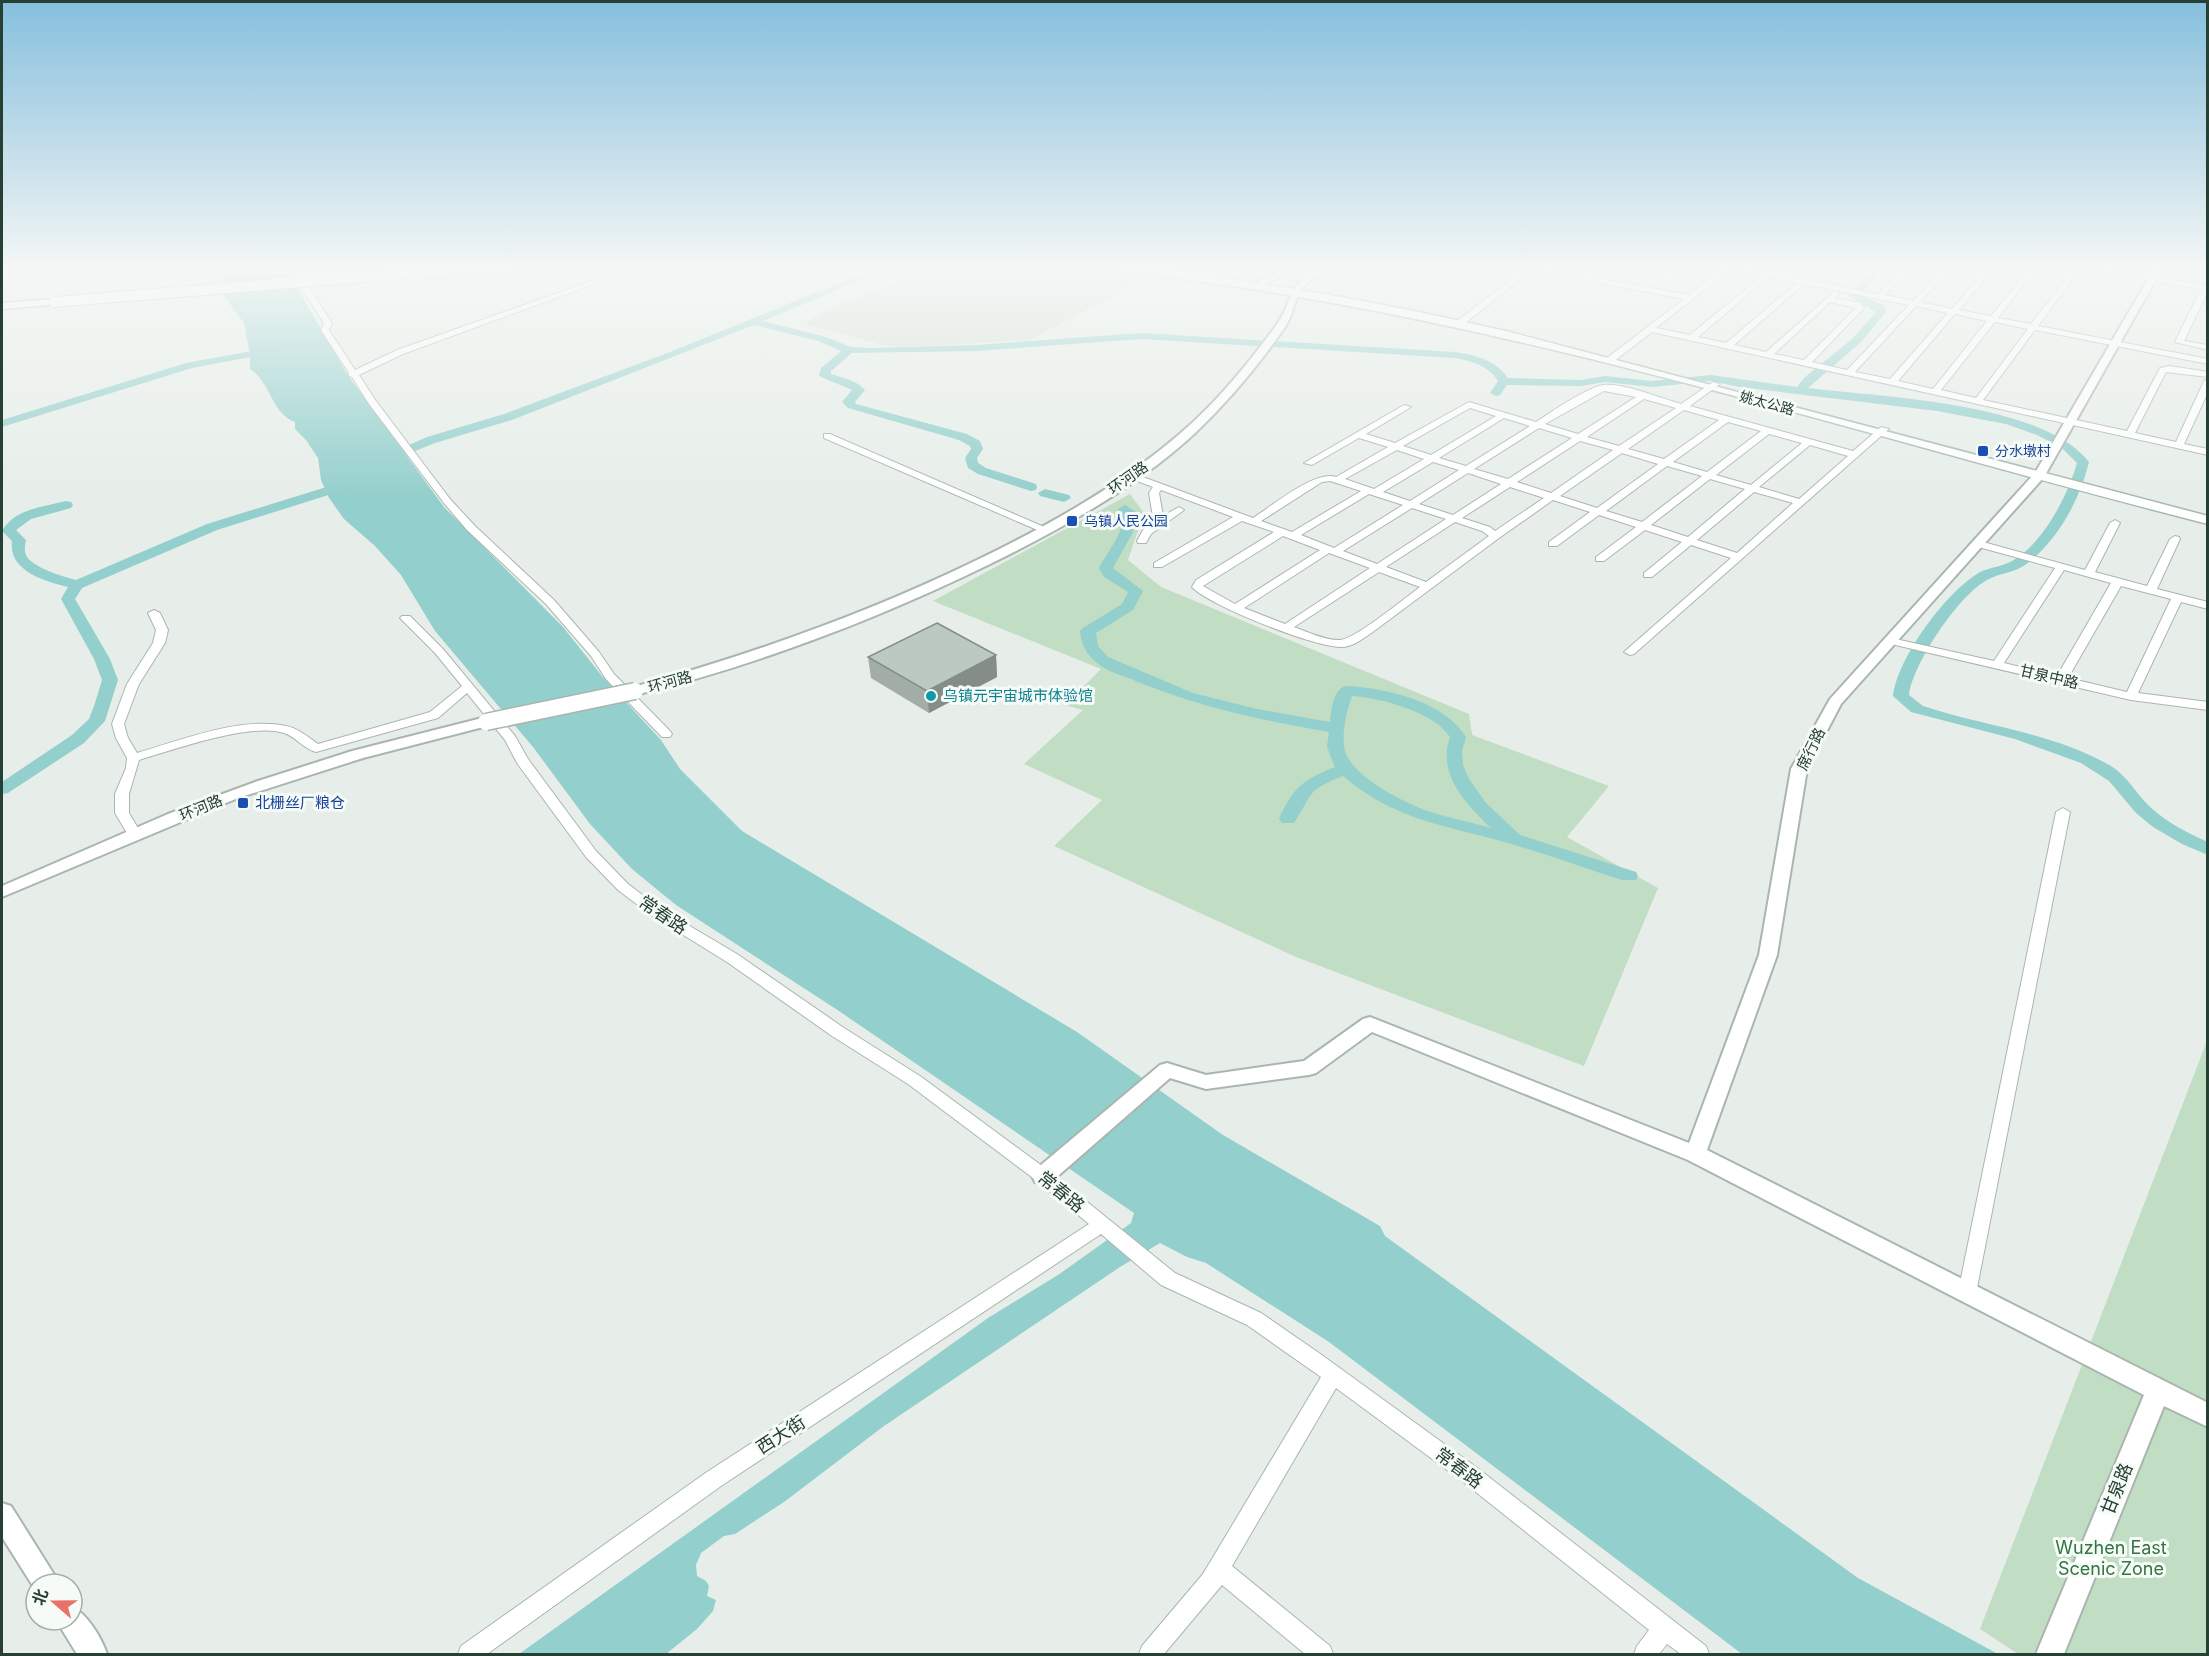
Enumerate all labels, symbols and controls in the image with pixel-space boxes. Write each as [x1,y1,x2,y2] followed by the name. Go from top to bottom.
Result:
[1738,387,1796,418] street label: 姚太公路
[1995,442,2051,459] place label: 分水墩村
[1976,444,1990,458] marker: 分水墩村
[1104,457,1152,498] street label: 环河路
[1084,512,1168,529] place label: 乌镇人民公园
[1065,514,1079,528] marker: 乌镇人民公园
[2018,661,2080,693] street label: 甘泉中路
[646,667,694,697] street label: 环河路
[943,686,1093,705] place label: 乌镇元宇宙城市体验馆
[924,689,938,703] marker: 乌镇元宇宙城市体验馆
[1792,724,1829,773] street label: 席行路
[176,790,225,825] street label: 环河路
[255,793,345,812] place label: 北栅丝厂粮仓
[236,796,250,810] marker: 北栅丝厂粮仓
[635,891,692,938] street label: 常春路
[1034,1166,1089,1217] street label: 常春路
[752,1411,809,1458] street label: 西大街
[1431,1443,1487,1492] street label: 常春路
[2097,1460,2136,1518] street label: 甘泉路
[2055,1537,2167,1579] park label: Wuzhen East Scenic Zone
[24,1572,84,1632] north arrow
[28,1586,52,1608] text: 北

